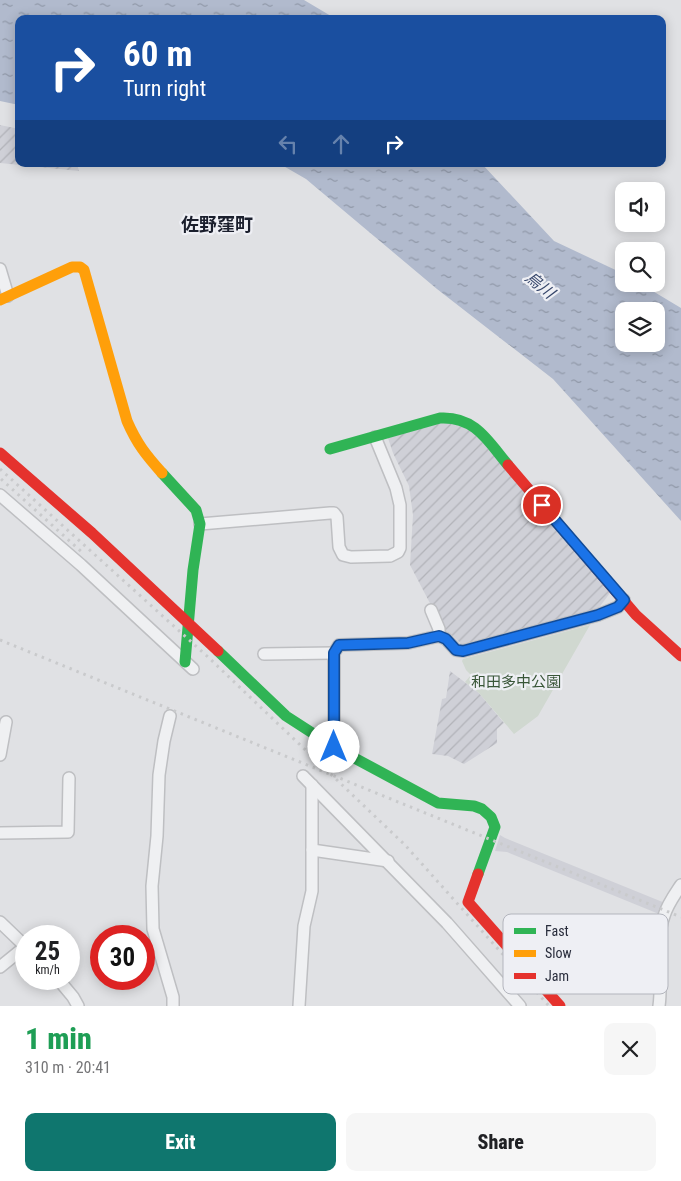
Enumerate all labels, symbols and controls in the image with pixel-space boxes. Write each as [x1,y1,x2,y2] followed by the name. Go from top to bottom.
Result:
[123,34,192,75] text: 60 m
[40,35,105,100] icon: right
[123,76,206,101] text: Turn right
[274,130,302,158] icon: left
[327,130,355,158] icon: ahead
[380,130,408,158] icon: right
[615,182,665,352] map controls
[615,182,665,232] button: sound
[181,214,253,235] district label: 佐野窪町
[615,242,665,292] button: search
[522,268,560,304] water label: 烏川
[615,302,665,352] button: layers
[521,484,563,526] pin
[528,491,556,519] icon: arrive
[471,673,561,691] park label: 和田多中公園
[307,720,359,772] position arrow
[503,914,668,994] legend
[545,923,569,939] text: Fast
[90,925,155,990] speed limit sign: 30
[35,937,60,966] text: 25
[545,945,572,961] text: Slow
[35,963,60,977] text: km/h
[545,968,569,984] text: Jam
[25,1021,92,1056] text: 1 min
[604,1023,656,1075] button: close
[25,1058,111,1077] text: 310 m · 20:41
[25,1113,336,1171] button: Exit
[346,1113,656,1171] button: Share

